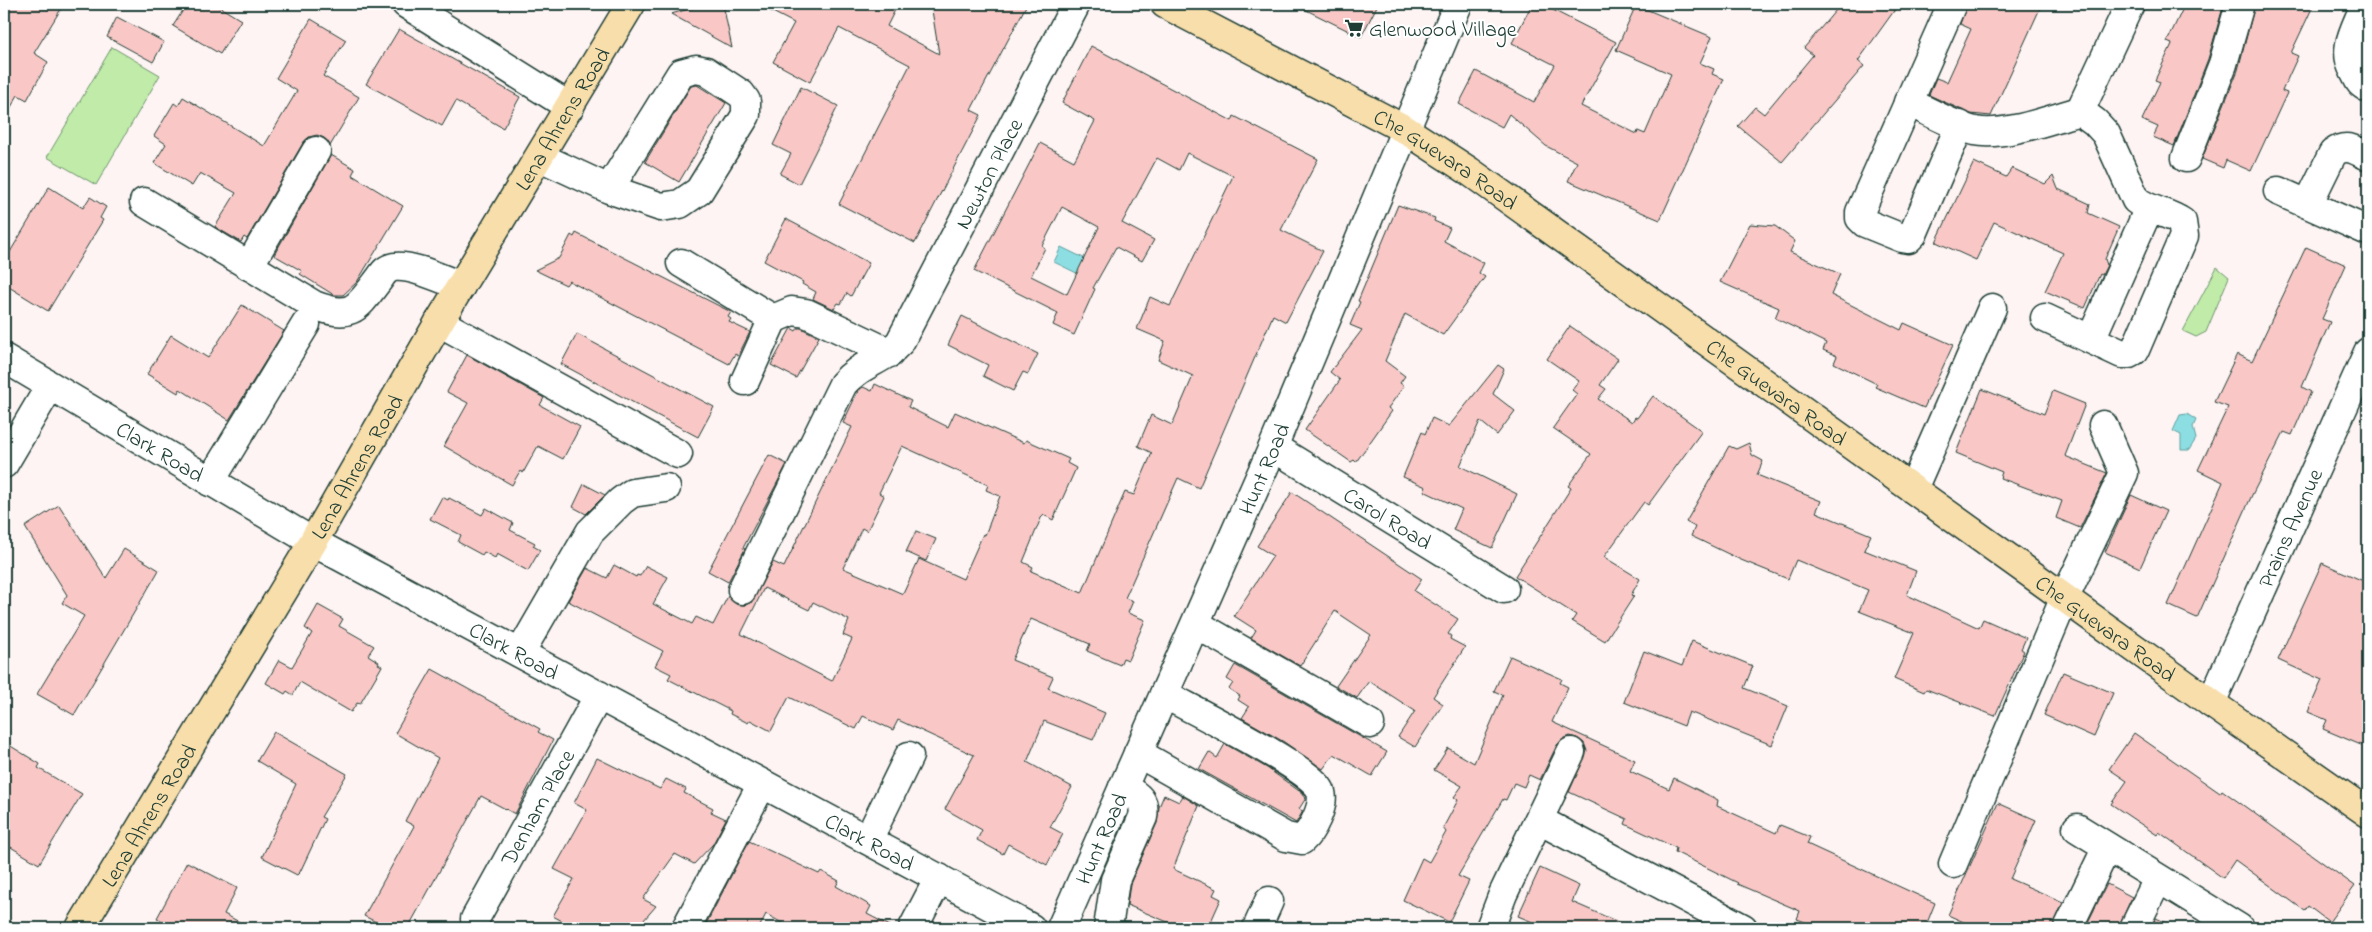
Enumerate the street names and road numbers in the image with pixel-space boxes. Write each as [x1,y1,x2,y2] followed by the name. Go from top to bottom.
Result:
[509,42,620,198] street label: Lena Ahrens Road
[1367,103,1523,220] street label: Che Guevara Road
[948,113,1033,236] street label: Newton Place
[1698,333,1852,456] street label: Che Guevara Road
[305,389,413,546] street label: Lena Ahrens Road
[109,415,209,492] street label: Clark Road
[1232,419,1300,521] street label: Hunt Road
[2251,464,2333,594] street label: Prains Avenue
[1336,481,1437,560] street label: Carol Road
[2027,569,2181,692] street label: Che Guevara Road
[462,616,563,690] street label: Clark Road
[95,739,206,894] street label: Lena Ahrens Road
[494,744,585,873] street label: Denham Place
[1069,789,1137,890] street label: Hunt Road
[818,807,919,881] street label: Clark Road

